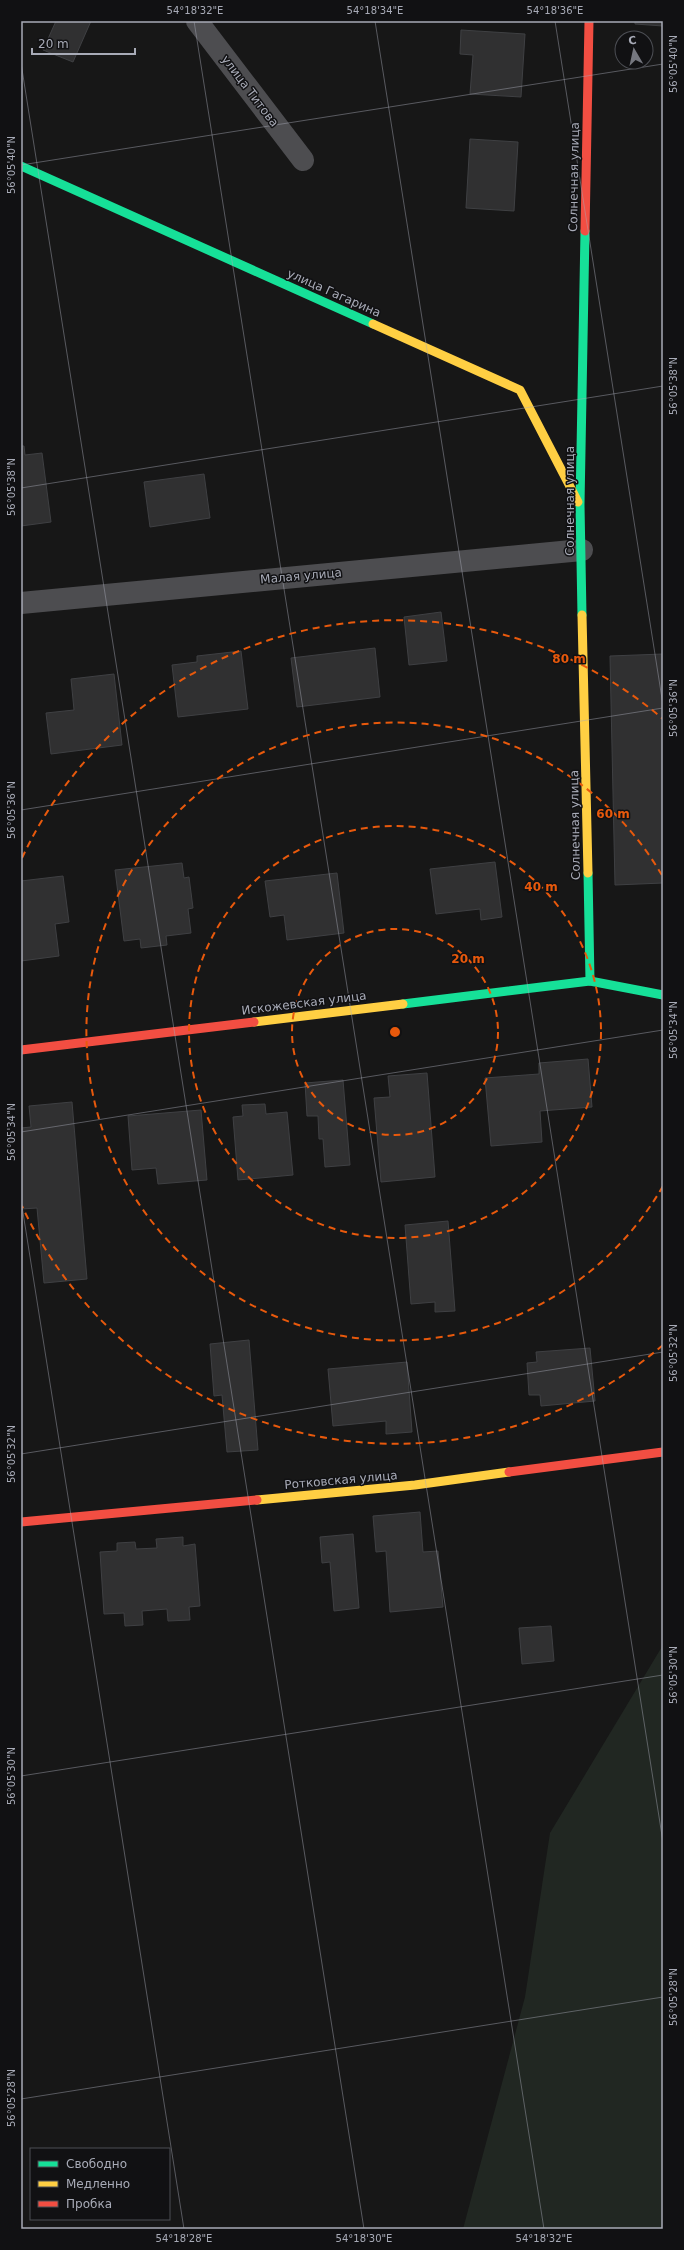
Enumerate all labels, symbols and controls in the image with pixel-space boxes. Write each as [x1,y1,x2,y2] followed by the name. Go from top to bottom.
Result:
[167,5,223,16] text: 54°18'32"E
[347,5,403,16] text: 54°18'34"E
[527,5,583,16] text: 54°18'36"E
[32,30,135,56] scale bar
[614,30,654,70] north arrow
[628,34,638,48] text: С
[668,35,679,93] text: 56°05'40"N
[38,37,69,51] text: 20 m
[219,53,281,129] street label: улица Титова
[566,122,582,232] street label: Солнечная улица
[6,136,17,194] text: 56°05'40"N
[285,266,383,320] street label: улица Гагарина
[668,357,679,415] text: 56°05'38"N
[563,446,577,556] street label: Солнечная улица
[6,458,17,516] text: 56°05'38"N
[260,565,342,587] street label: Малая улица
[552,652,586,666] text: 80 m
[668,679,679,737] text: 56°05'36"N
[567,770,583,880] street label: Солнечная улица
[6,781,17,839] text: 56°05'36"N
[596,807,630,821] text: 60 m
[524,880,558,894] text: 40 m
[451,952,485,966] text: 20 m
[241,988,367,1018] street label: Искожевская улица
[668,1001,679,1059] text: 56°05'34"N
[388,1025,402,1039] centre of rings
[6,1103,17,1161] text: 56°05'34"N
[668,1324,679,1382] text: 56°05'32"N
[6,1425,17,1483] text: 56°05'32"N
[284,1468,398,1492] street label: Ротковская улица
[668,1646,679,1704] text: 56°05'30"N
[6,1747,17,1805] text: 56°05'30"N
[668,1968,679,2026] text: 56°05'28"N
[6,2069,17,2127] text: 56°05'28"N
[30,2148,170,2220] legend
[66,2157,127,2171] text: Свободно
[66,2177,130,2191] text: Медленно
[66,2197,112,2211] text: Пробка
[156,2233,212,2244] text: 54°18'28"E
[336,2233,392,2244] text: 54°18'30"E
[516,2233,572,2244] text: 54°18'32"E

